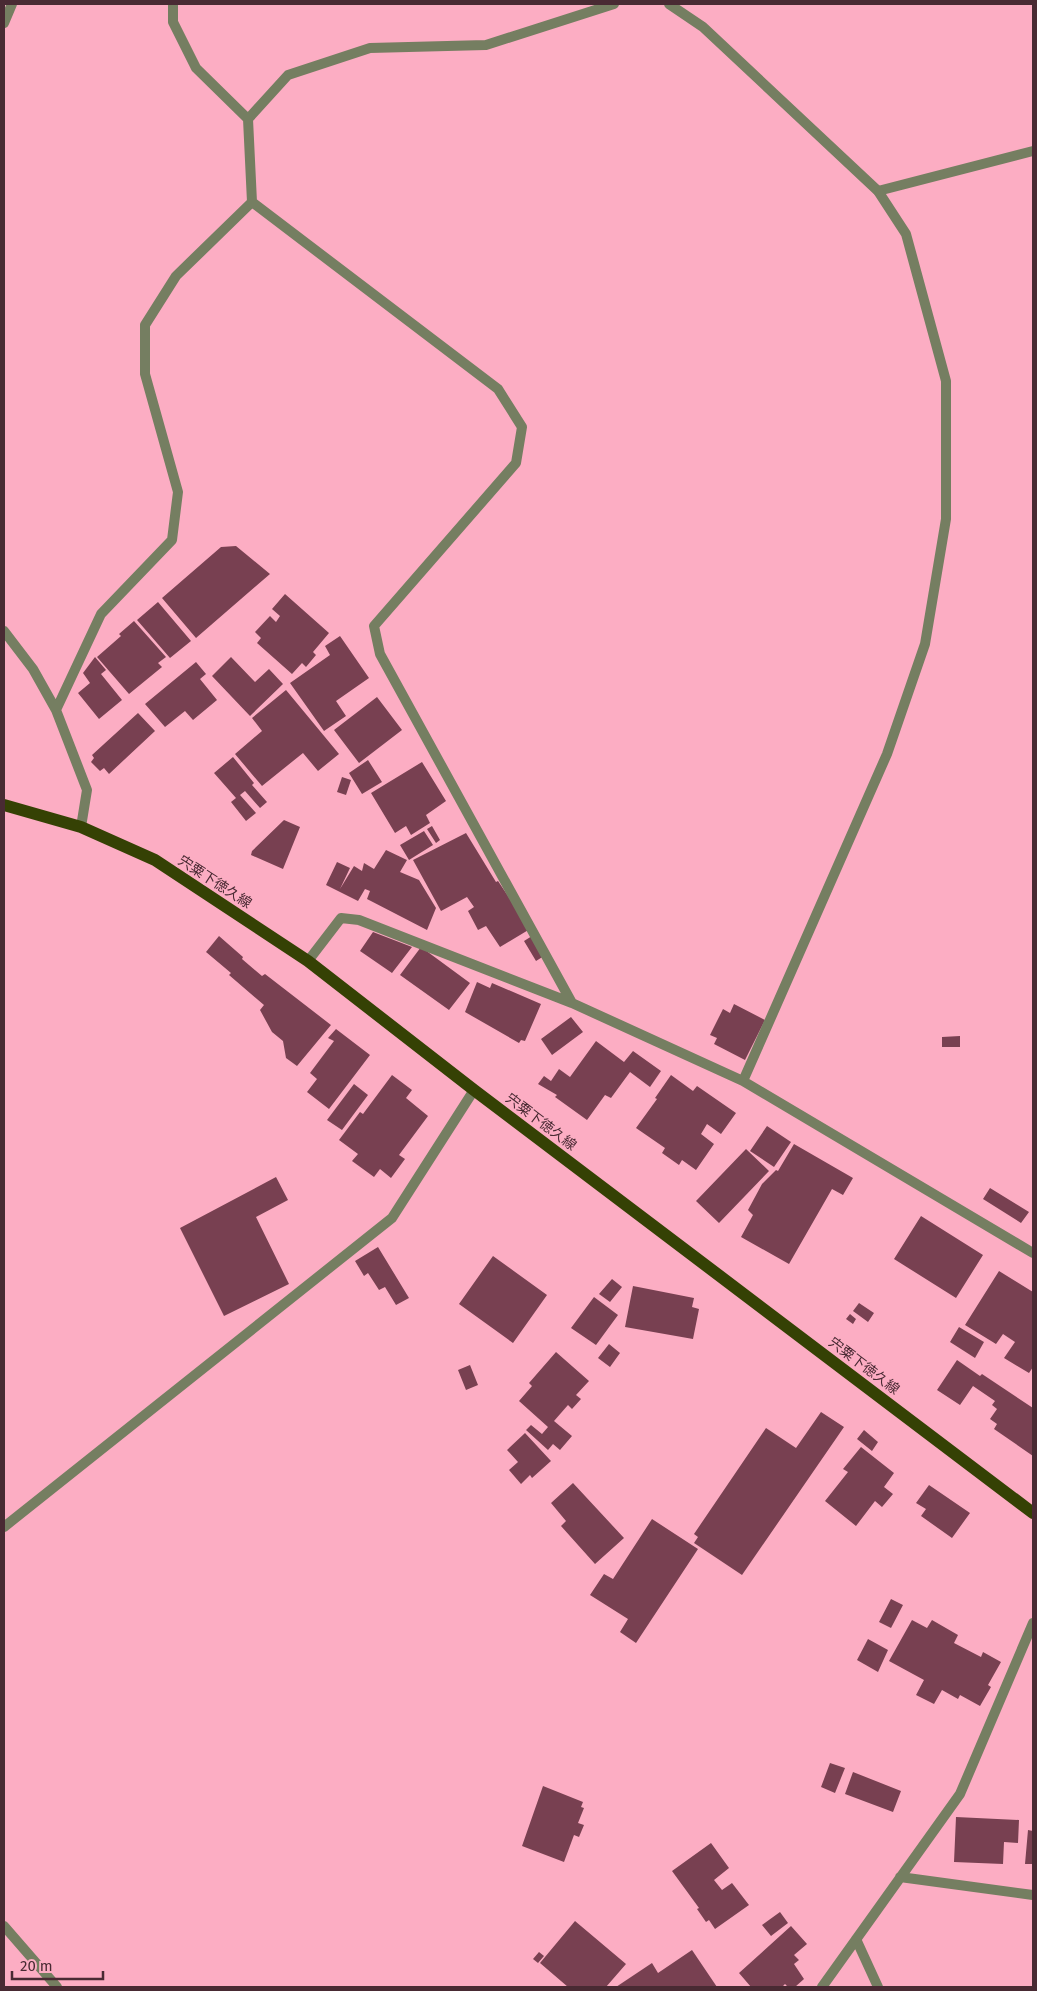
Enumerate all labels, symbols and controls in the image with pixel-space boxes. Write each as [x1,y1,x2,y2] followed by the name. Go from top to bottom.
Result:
[175,852,255,912] street label: 宍粟下徳久線
[502,1090,580,1154] street label: 宍粟下徳久線
[825,1334,903,1398] street label: 宍粟下徳久線
[12,1948,104,1980] scale bar
[20,1957,53,1975] text: 20 m

